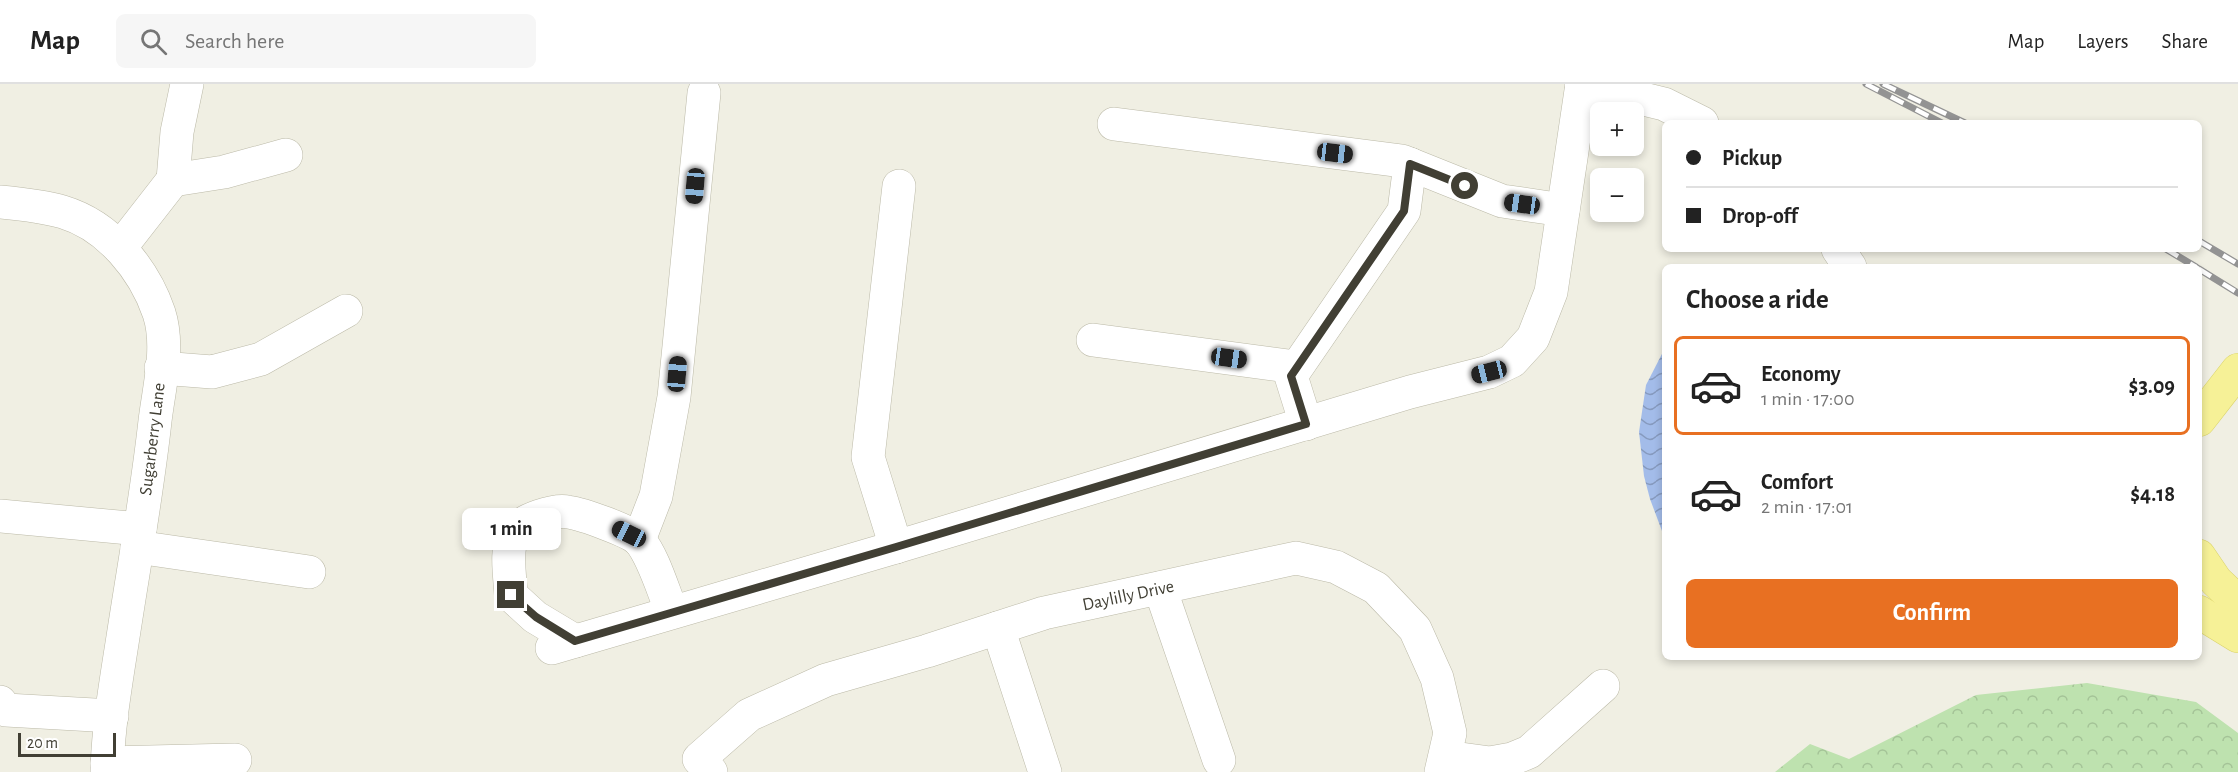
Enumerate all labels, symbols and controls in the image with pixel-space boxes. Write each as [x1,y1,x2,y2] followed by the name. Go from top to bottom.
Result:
[116,14,536,68] search box
[137,25,170,58] icon: search
[30,27,80,55] text: Map
[185,30,284,52] text: Search here
[2008,31,2044,52] text: Map
[2077,31,2128,52] text: Layers
[2161,31,2208,52] text: Share
[1590,102,1644,222] map controls
[1590,102,1644,156] button: +
[1316,142,1354,164] car
[1722,147,1782,169] text: Pickup
[684,167,706,205] car
[1590,168,1644,222] button: −
[1451,172,1478,199] route start
[1503,193,1541,215] car
[1722,205,1798,227] text: Drop-off
[1686,286,1829,313] text: Choose a ride
[1210,347,1248,369] car
[666,355,688,393] car
[1469,359,1509,385] car
[1689,359,1743,413] icon: car
[1761,363,1841,385] text: Economy
[2128,375,2175,397] text: $3.09
[137,382,169,497] street label: Sugarberry Lane
[1761,389,1854,409] text: 1 min · 17:00
[1689,467,1743,521] icon: car
[1761,471,1833,493] text: Comfort
[2130,483,2175,505] text: $4.18
[1761,497,1853,517] text: 2 min · 17:01
[462,508,560,550] callout: 1 min
[609,518,649,550] car
[490,519,533,539] text: 1 min
[1081,577,1176,614] street label: Daylilly Drive
[1686,579,2178,648] button: Confirm
[497,581,524,608] route end
[18,730,116,758] scale bar
[27,735,58,751] text: 20 m

